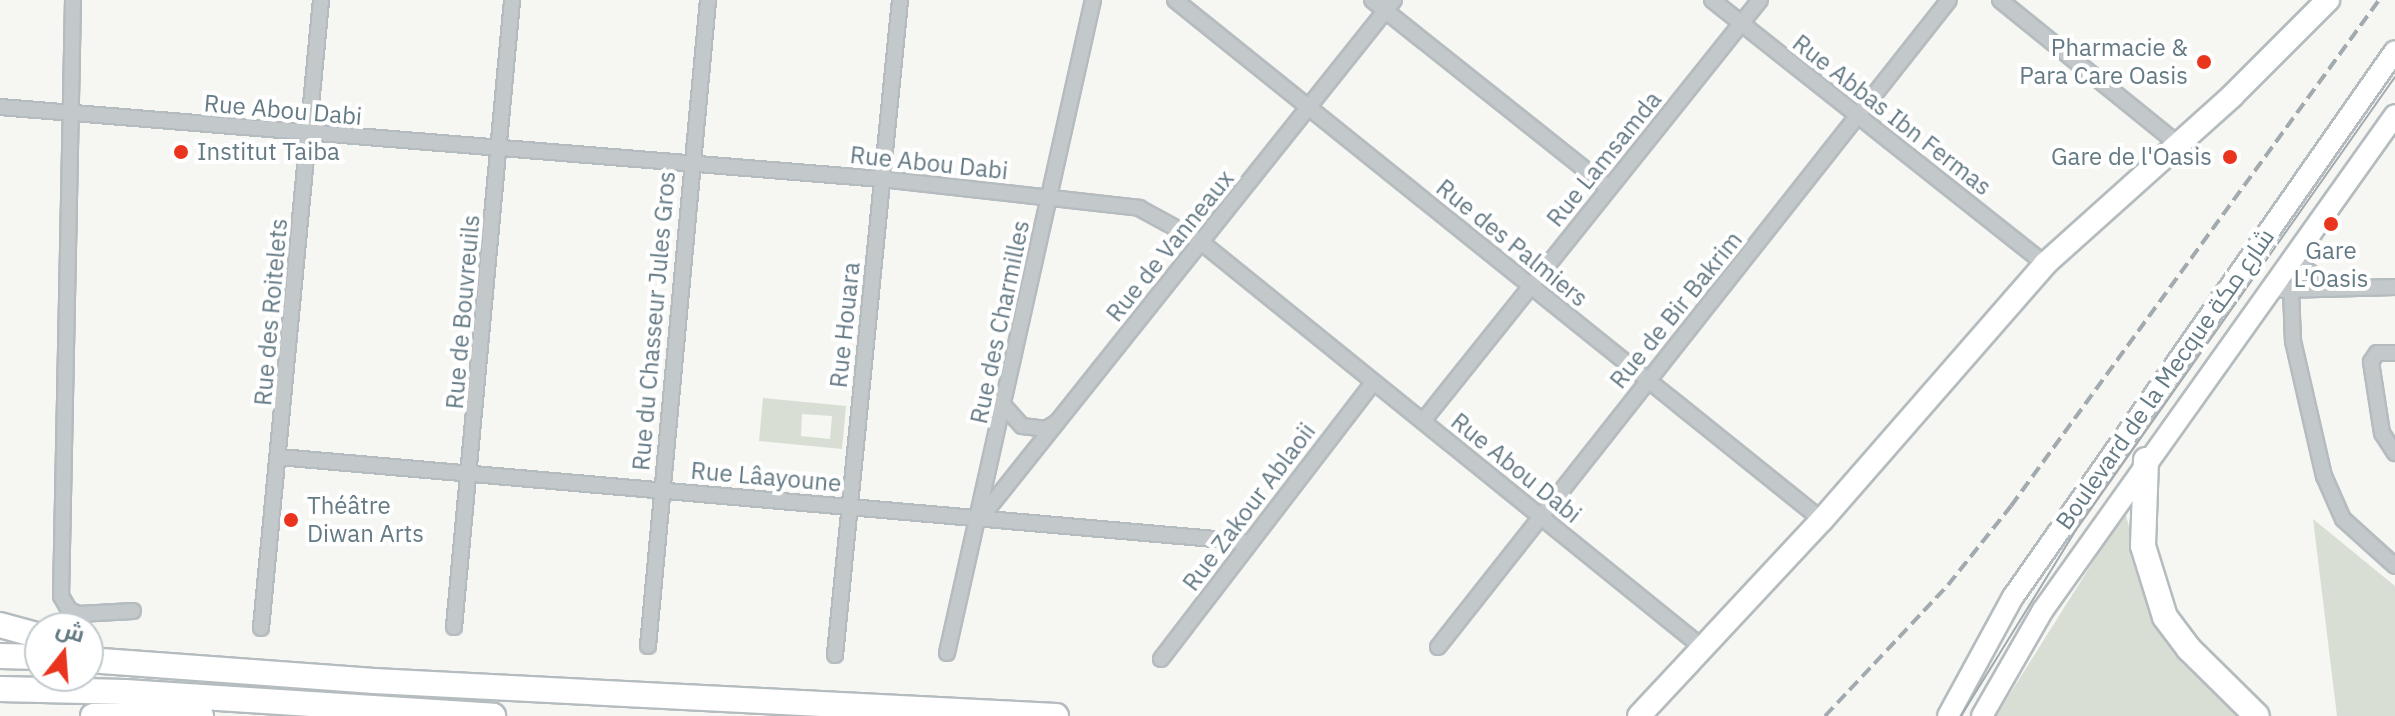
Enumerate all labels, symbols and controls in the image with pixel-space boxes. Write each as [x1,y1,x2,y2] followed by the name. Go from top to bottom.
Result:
[1787,28,1997,202] street label: Rue Abbas Ibn Fermas
[2019,34,2188,90] place label: Pharmacie & Para Care Oasis
[2195,53,2213,71] marker: Pharmacie & Para Care Oasis
[1541,86,1667,232] street label: Rue Lamsamda
[203,89,363,131] street label: Rue Abou Dabi
[197,138,340,166] place label: Institut Taiba
[849,140,1009,186] street label: Rue Abou Dabi
[172,143,190,161] marker: Institut Taiba
[2051,143,2212,171] place label: Gare de l'Oasis
[2219,146,2241,168] marker: Gare de l'Oasis
[1100,165,1240,327] street label: Rue de Vanneaux
[627,170,681,472] street label: Rue du Chasseur Jules Gros
[1430,173,1594,313] street label: Rue des Palmiers
[440,214,486,410] street label: Rue de Bouvreuils
[2322,215,2340,233] marker: Gare L'Oasis
[248,217,294,407] street label: Rue des Roitelets
[964,218,1036,426] street label: Rue des Charmilles
[2050,223,2280,535] street label: Boulevard de la Mecque شارع مكة
[1604,226,1748,394] street label: Rue de Bir Bakrim
[2293,237,2369,293] place label: Gare L'Oasis
[824,261,866,389] street label: Rue Houara
[1445,407,1587,529] street label: Rue Abou Dabi
[1177,417,1321,597] street label: Rue Zakour Ablaoii
[689,456,843,498] street label: Rue Lâayoune
[307,492,424,548] place label: Théâtre Diwan Arts
[282,511,300,529] marker: Théâtre Diwan Arts
[24,612,104,692] north arrow
[53,612,88,648] text: ش

